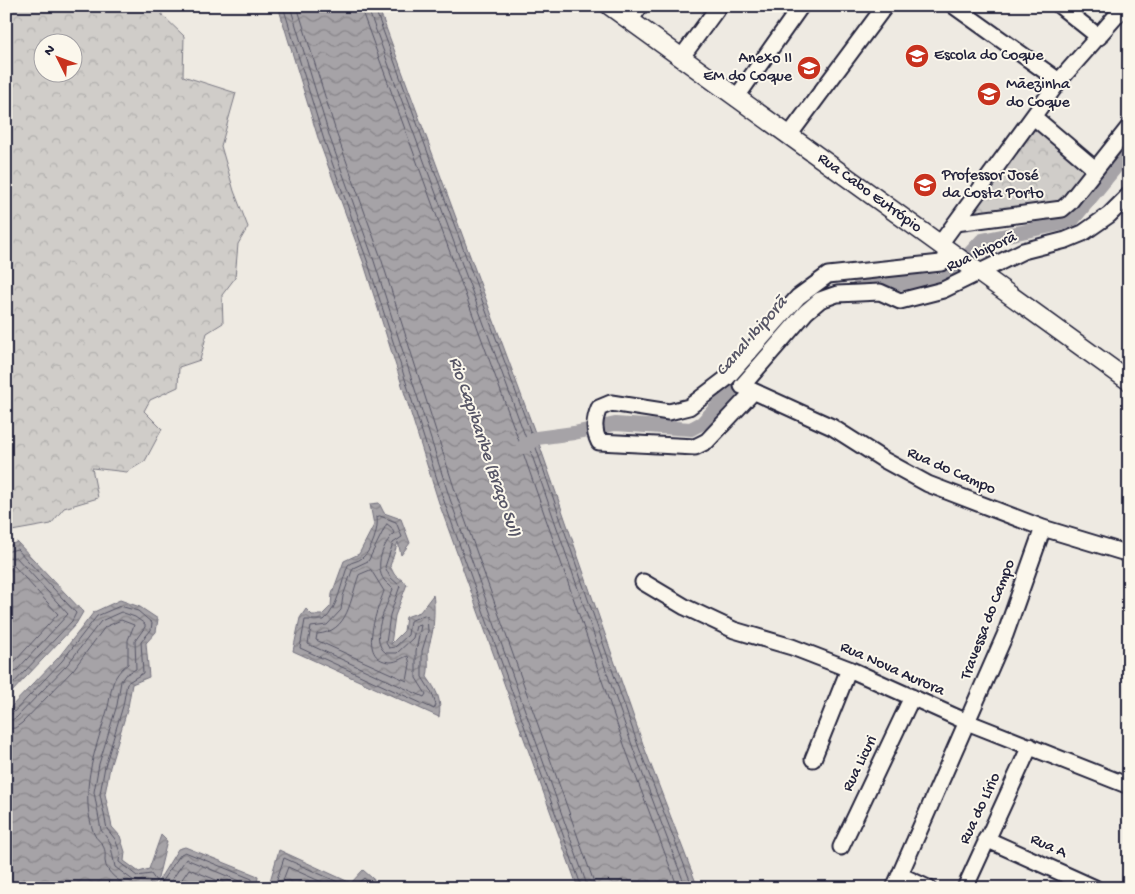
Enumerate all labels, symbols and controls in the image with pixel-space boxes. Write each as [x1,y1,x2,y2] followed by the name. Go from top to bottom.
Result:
[32,32,82,82] north arrow
[41,42,60,60] text: N
[904,43,930,69] school or university icon: Escola do Coque
[934,47,1044,66] place label: Escola do Coque
[703,50,793,87] place label: Anexo II EM do Coque
[796,55,822,81] school or university icon: Anexo II EM do Coque
[1006,76,1071,113] place label: Mãezinha do Coque
[976,81,1002,107] school or university icon: Mãezinha do Coque
[813,149,925,238] street label: Rua Cabo Eutrópio
[941,167,1044,204] place label: Professor José da Costa Porto
[912,172,938,198] school or university icon: Professor José da Costa Porto
[944,228,1021,277] street label: Rua Ibiporã
[712,291,794,381] water label: Canal Ibiporã
[443,354,525,540] water label: Rio Capibaribe (Braço Sul)
[904,444,998,500] street label: Rua do Campo
[957,557,1021,684] street label: Travessa do Campo
[837,638,948,702] street label: Rua Nova Aurora
[839,733,883,795] street label: Rua Licuri
[956,770,1006,848] street label: Rua do Lírio
[1027,831,1071,864] street label: Rua A

